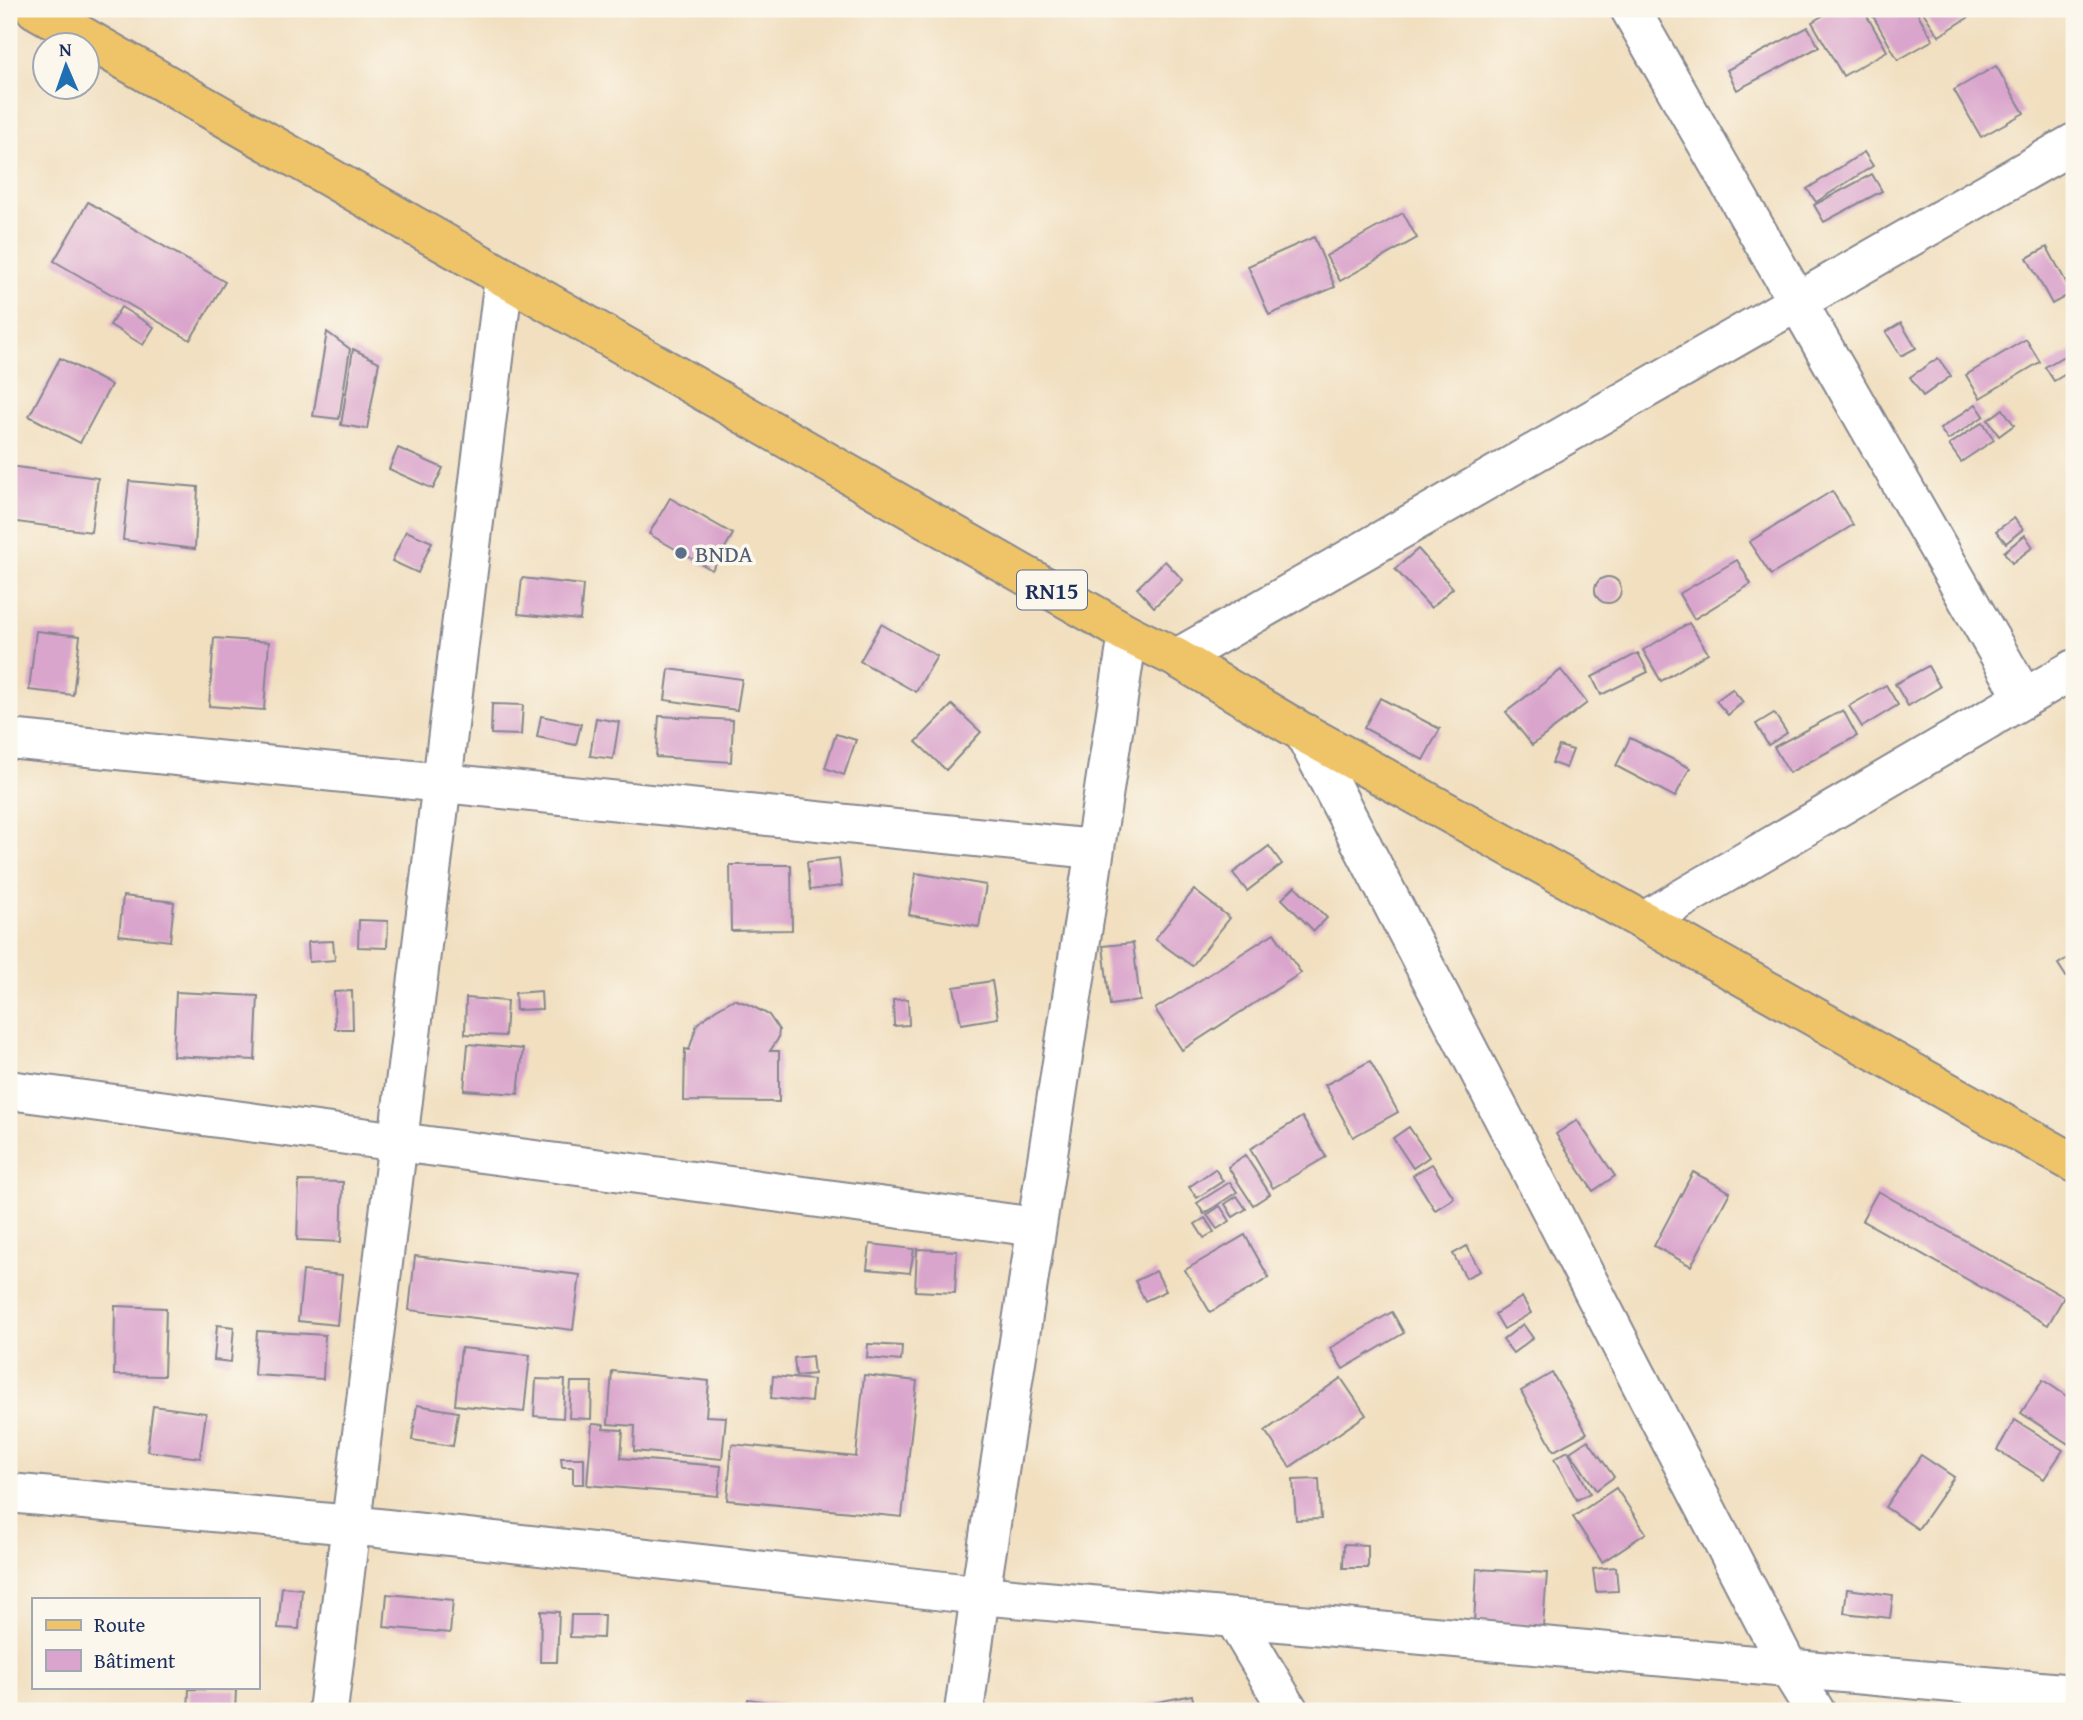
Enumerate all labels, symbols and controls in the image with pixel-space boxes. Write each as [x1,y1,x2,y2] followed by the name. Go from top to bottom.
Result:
[32,32,102,102] north arrow
[59,35,73,63] text: N
[695,536,753,571] place label: BNDA
[673,545,689,561] marker: BNDA
[1017,570,1087,610] road number: RN15
[32,1598,259,1688] legend
[94,1609,146,1640] text: Route
[94,1645,176,1676] text: Bâtiment

